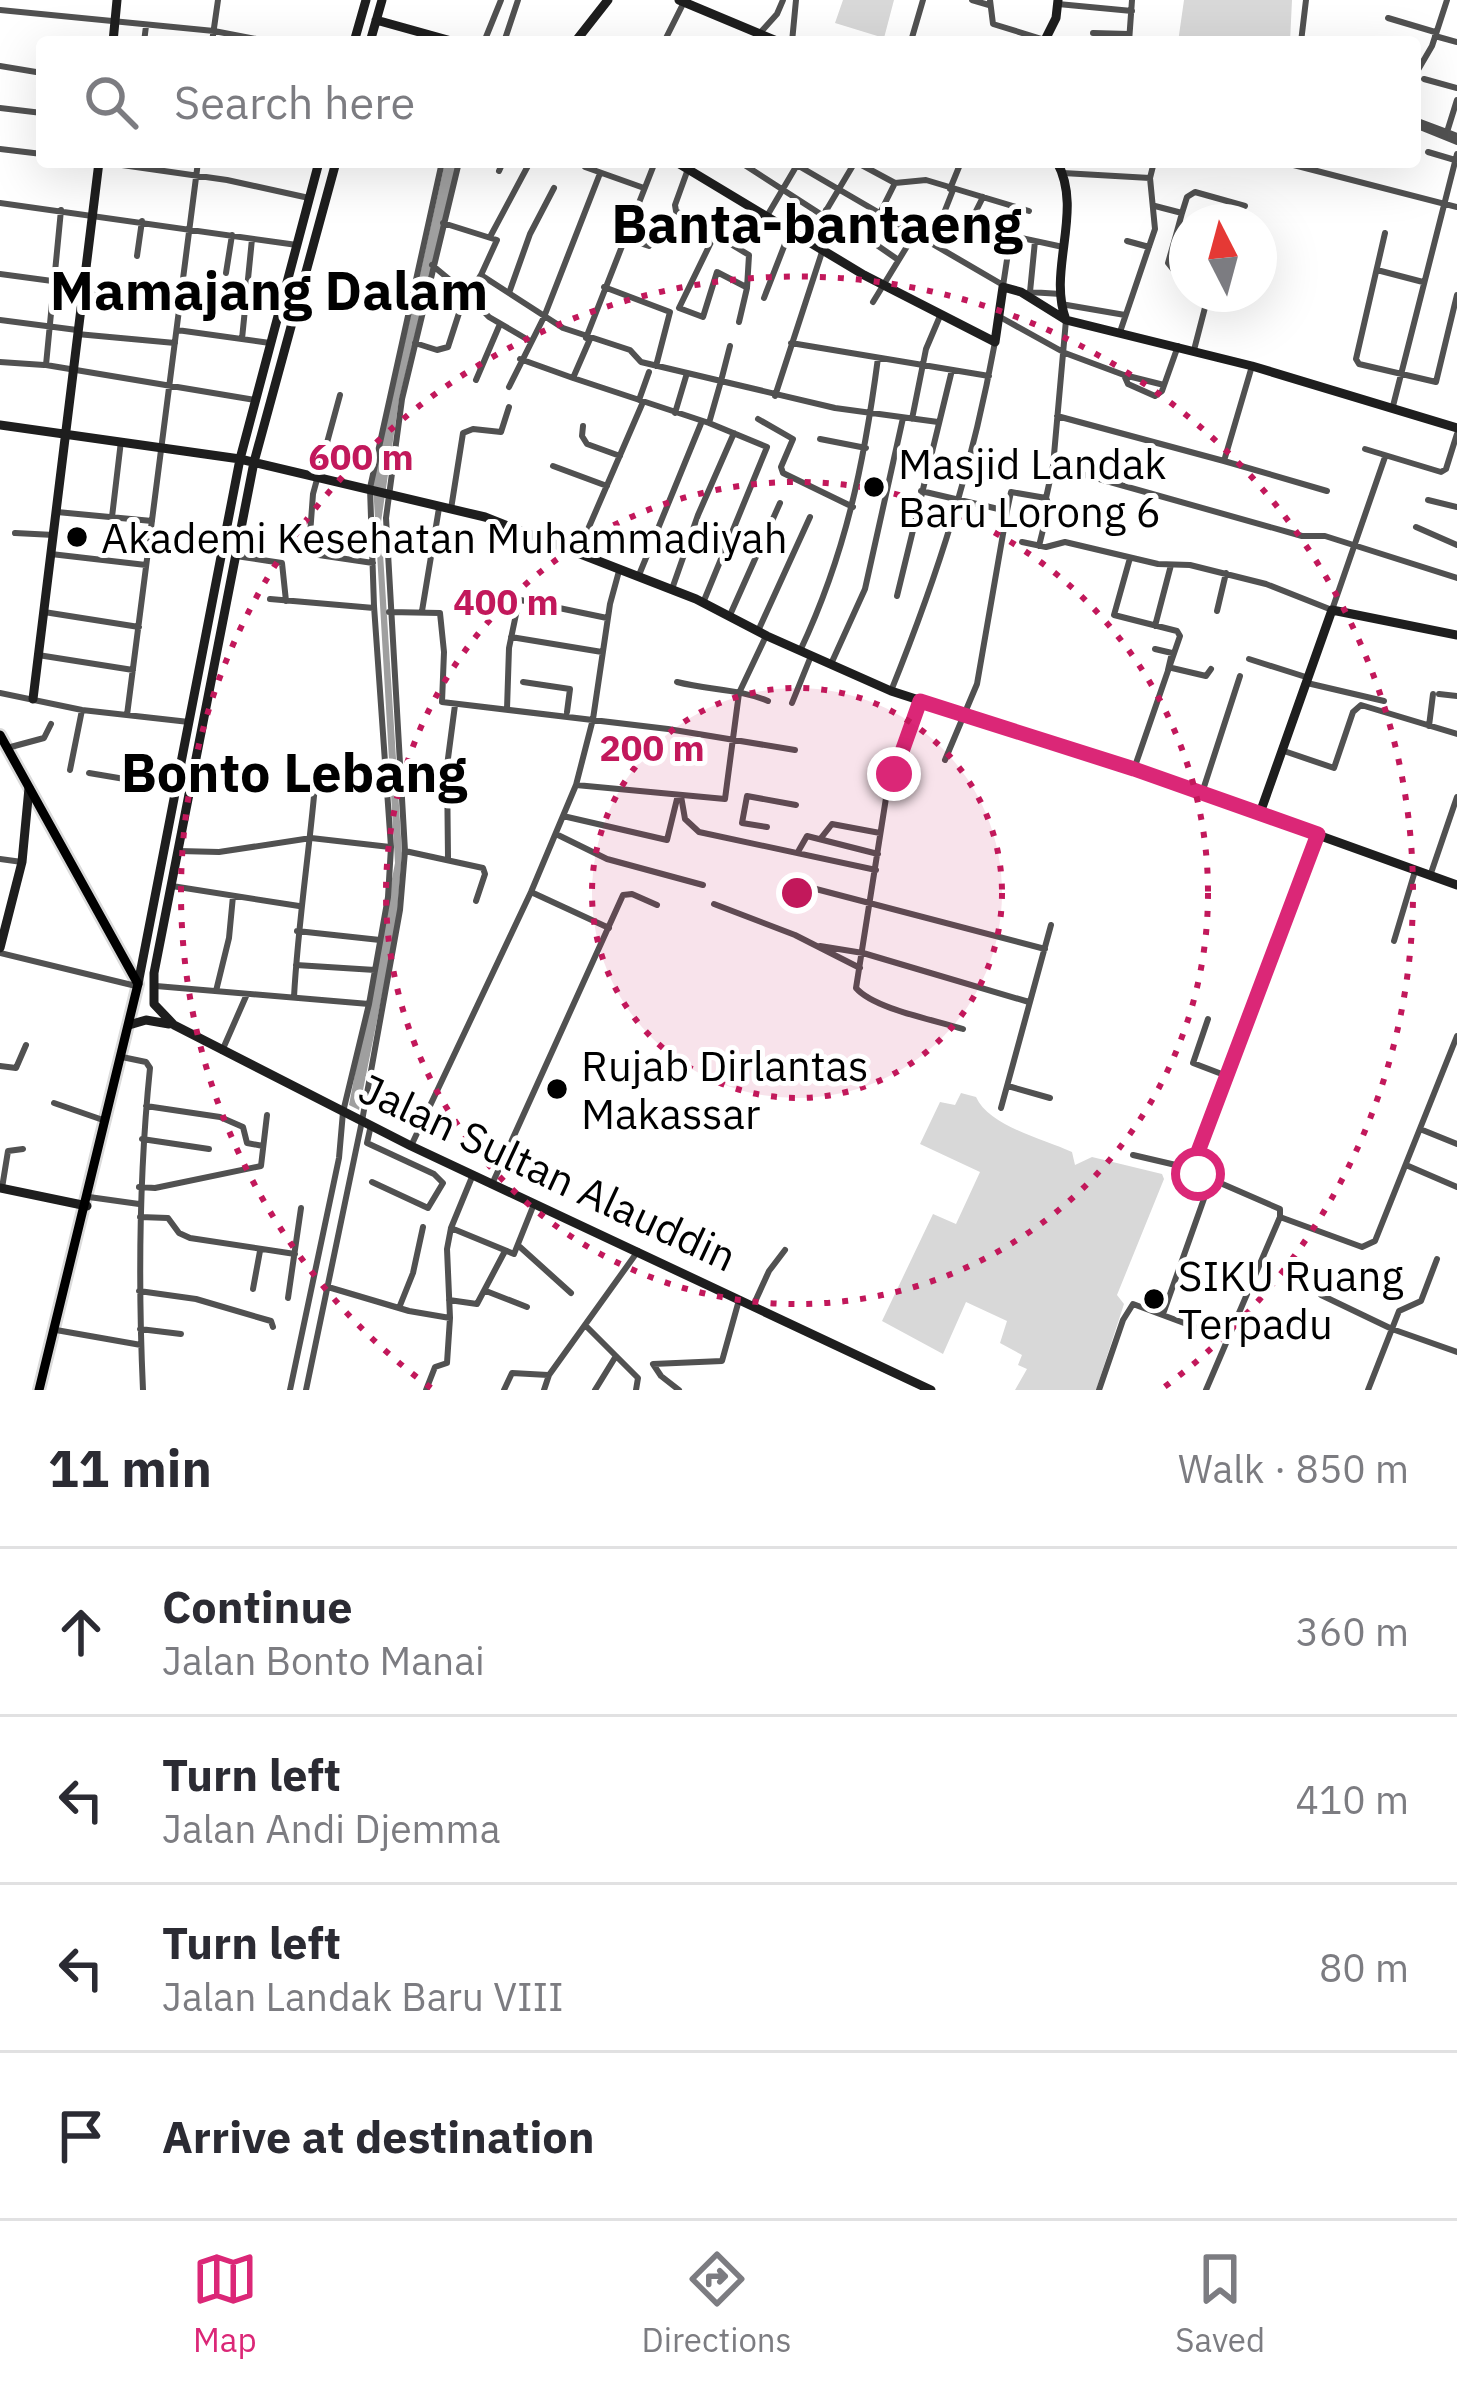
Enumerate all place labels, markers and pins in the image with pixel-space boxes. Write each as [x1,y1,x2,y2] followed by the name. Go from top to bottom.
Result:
[898,436,1166,539] place label: Masjid Landak Baru Lorong 6
[861,474,887,500] marker: Masjid Landak Baru Lorong 6
[101,510,788,565] place label: Akademi Kesehatan Muhammadiyah
[64,524,90,550] marker: Akademi Kesehatan Muhammadiyah
[776,872,818,914] centre of rings
[581,1038,868,1141] place label: Rujab Dirlantas Makassar
[544,1076,570,1102] marker: Rujab Dirlantas Makassar
[1178,1248,1403,1351] place label: SIKU Ruang Terpadu
[1141,1286,1167,1312] marker: SIKU Ruang Terpadu

